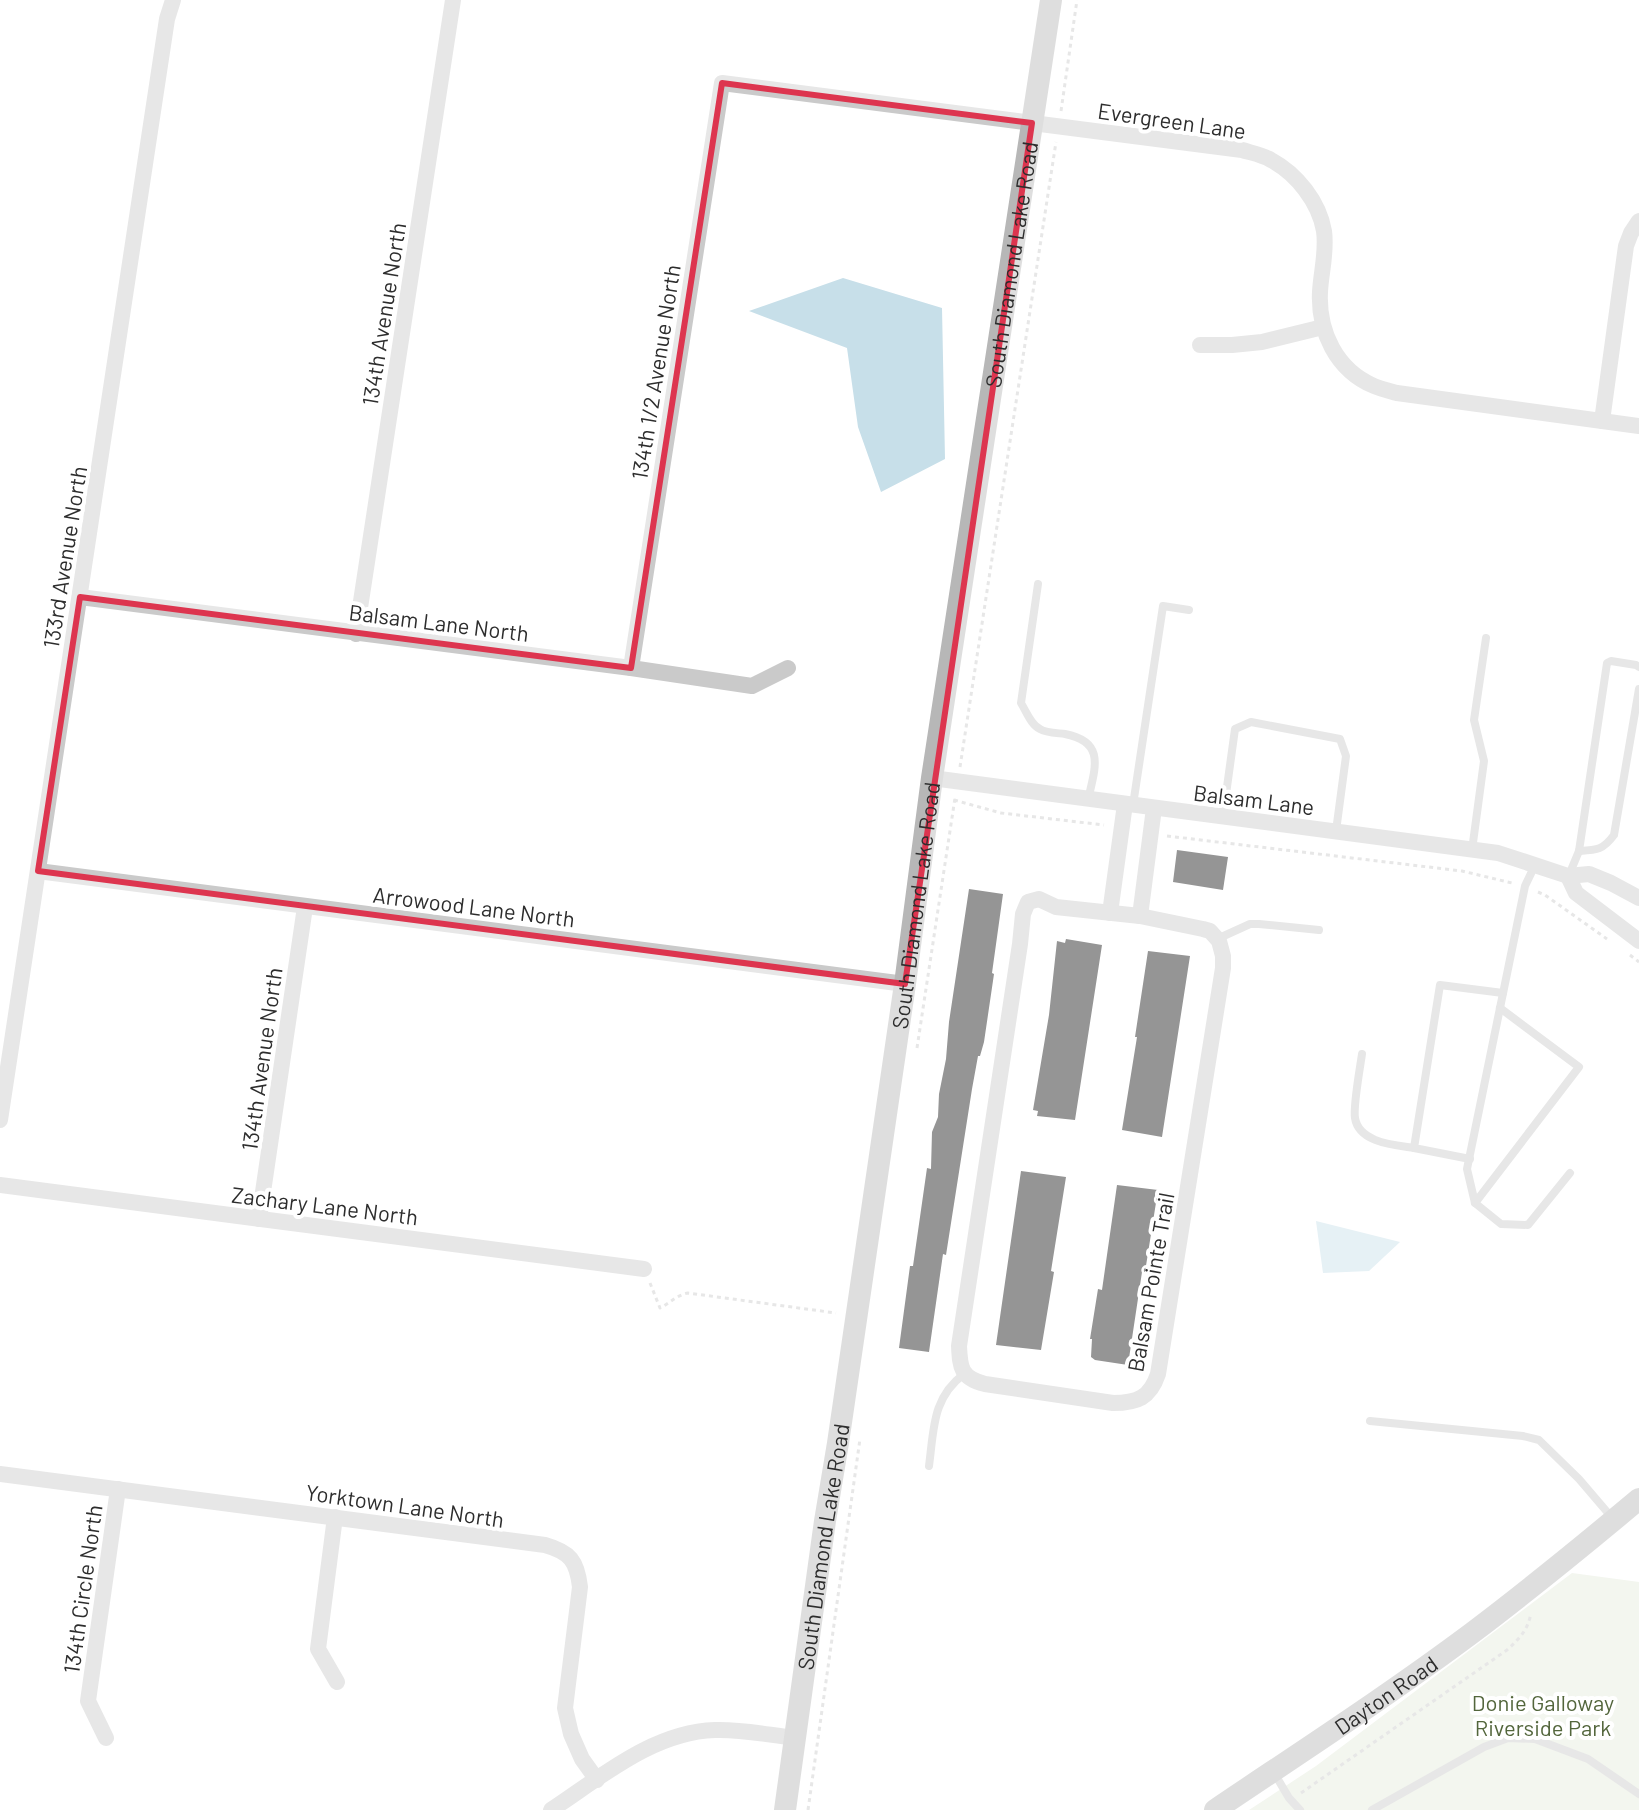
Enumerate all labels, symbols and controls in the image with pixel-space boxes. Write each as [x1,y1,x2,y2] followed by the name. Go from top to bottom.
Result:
[1096,97,1248,143] street label: Evergreen Lane
[979,140,1042,389] street label: South Diamond Lake Road
[356,221,410,407] street label: 134th Avenue North
[625,263,685,481] street label: 134th 1/2 Avenue North
[37,464,91,650] street label: 133rd Avenue North
[348,598,530,646] street label: Balsam Lane North
[1192,779,1316,819] street label: Balsam Lane
[886,780,944,1030] street label: South Diamond Lake Road
[372,881,576,931] street label: Arrowood Lane North
[235,966,287,1152] street label: 134th Avenue North
[230,1181,420,1229] street label: Zachary Lane North
[1121,1190,1179,1374] street label: Balsam Pointe Trail
[792,1422,854,1672] street label: South Diamond Lake Road
[304,1478,506,1532] street label: Yorktown Lane North
[57,1503,107,1675] street label: 134th Circle North
[1329,1650,1442,1739] street label: Dayton Road
[1472,1689,1614,1740] park label: Donie Galloway Riverside Park

